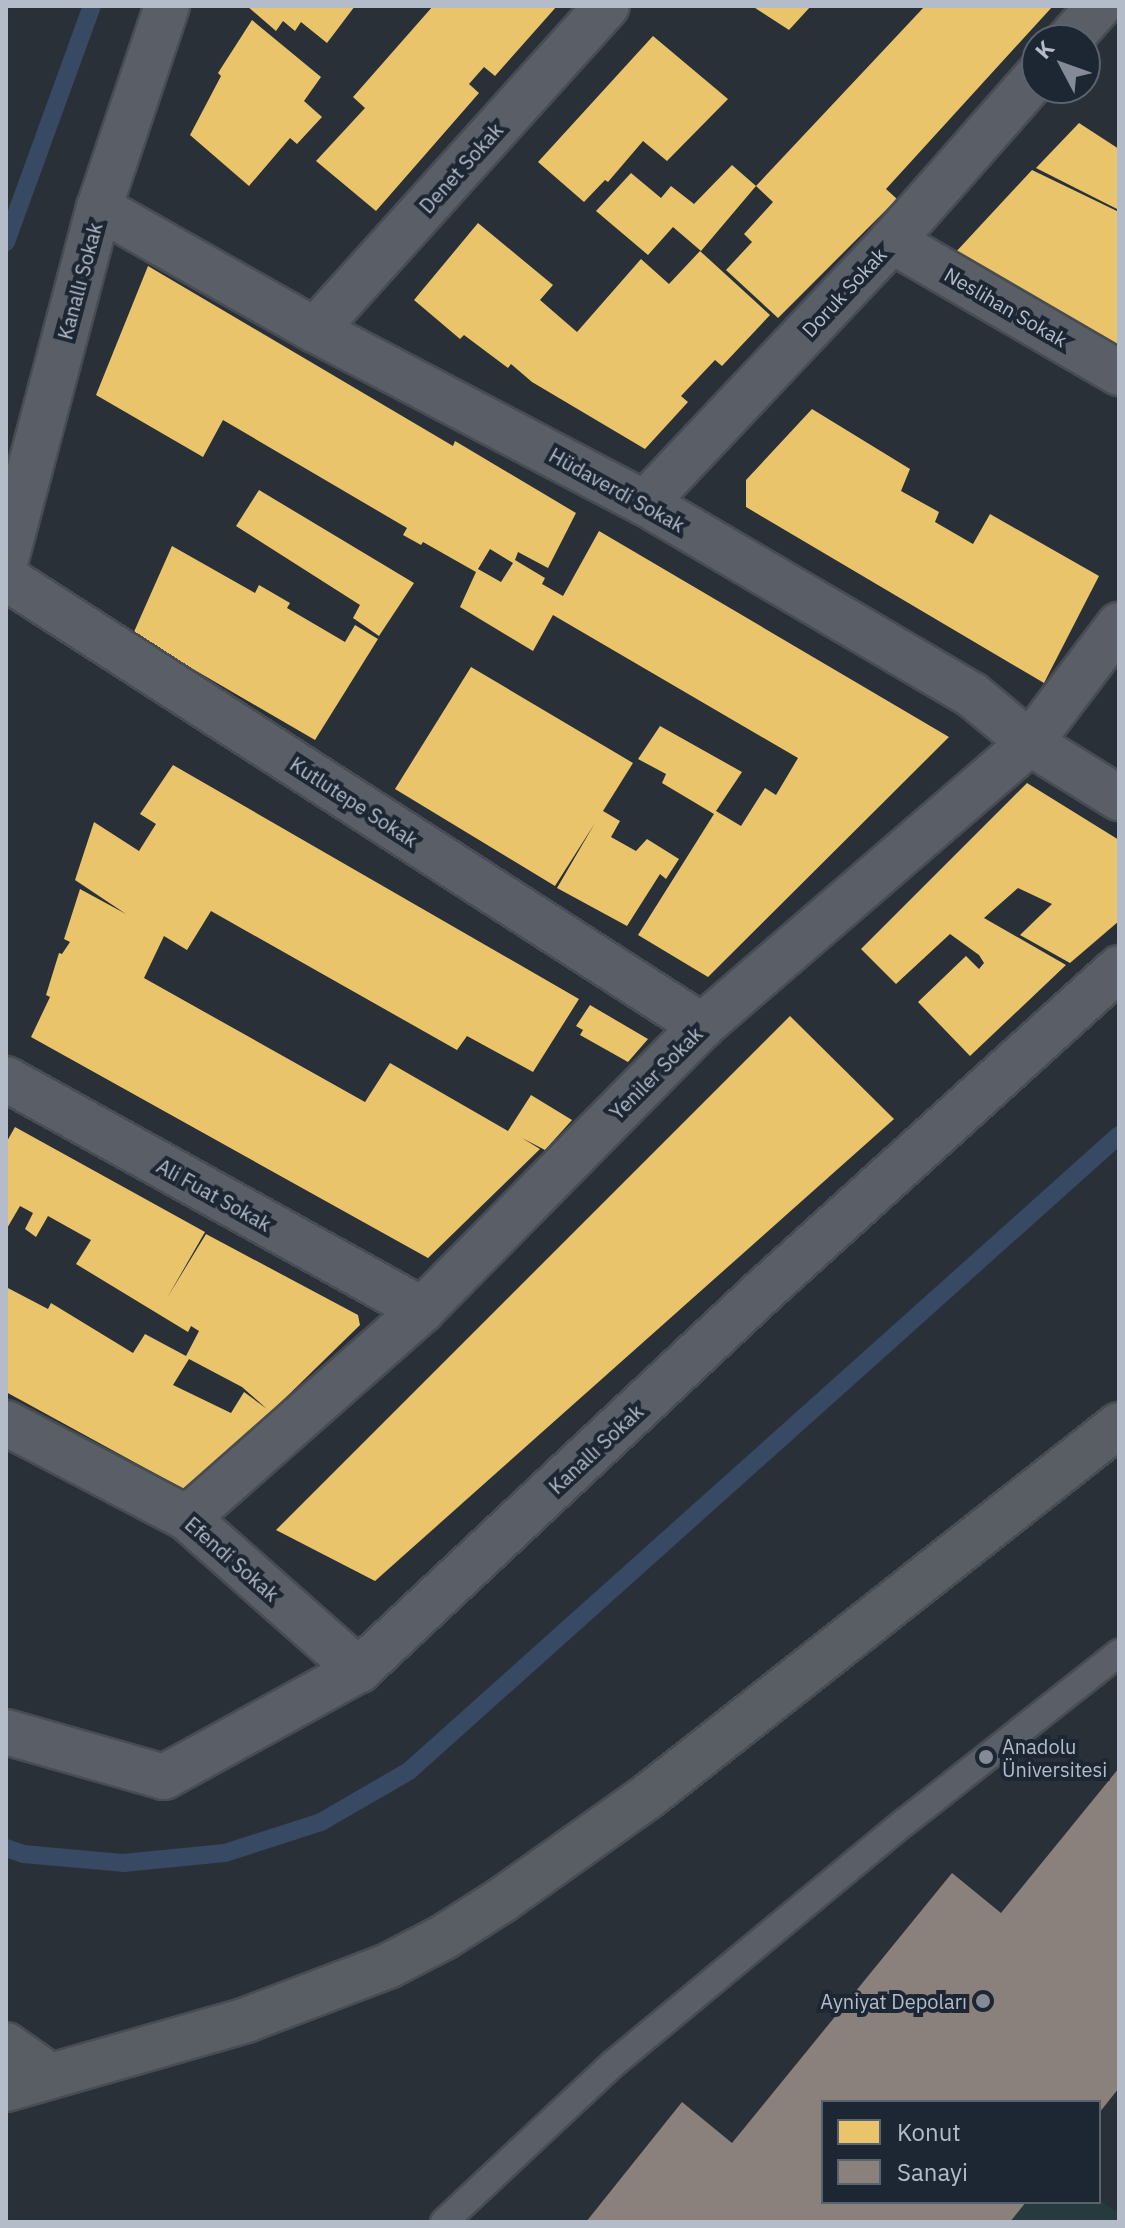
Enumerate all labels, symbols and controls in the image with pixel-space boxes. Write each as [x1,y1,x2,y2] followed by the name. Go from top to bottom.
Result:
[1021,24,1101,104] north arrow
[1028,34,1060,65] text: K
[414,118,508,218] street label: Denet Sokak
[53,220,107,342] street label: Kanallı Sokak
[797,242,891,342] street label: Doruk Sokak
[940,262,1072,352] street label: Neslihan Sokak
[545,443,689,537] street label: Hüdaverdi Sokak
[286,752,422,852] street label: Kutlutepe Sokak
[605,1022,707,1124] street label: Yeniler Sokak
[153,1154,275,1236] street label: Ali Fuat Sokak
[544,1399,648,1499] street label: Kanallı Sokak
[180,1512,284,1606] street label: Efendi Sokak
[1002,1734,1107,1781] place label: Anadolu Üniversitesi
[977,1748,995,1766] marker: Anadolu Üniversitesi
[820,1989,967,2013] place label: Ayniyat Depoları
[974,1992,992,2010] marker: Ayniyat Depoları
[821,2100,1101,2204] legend
[897,2116,961,2148] text: Konut
[897,2156,968,2188] text: Sanayi

